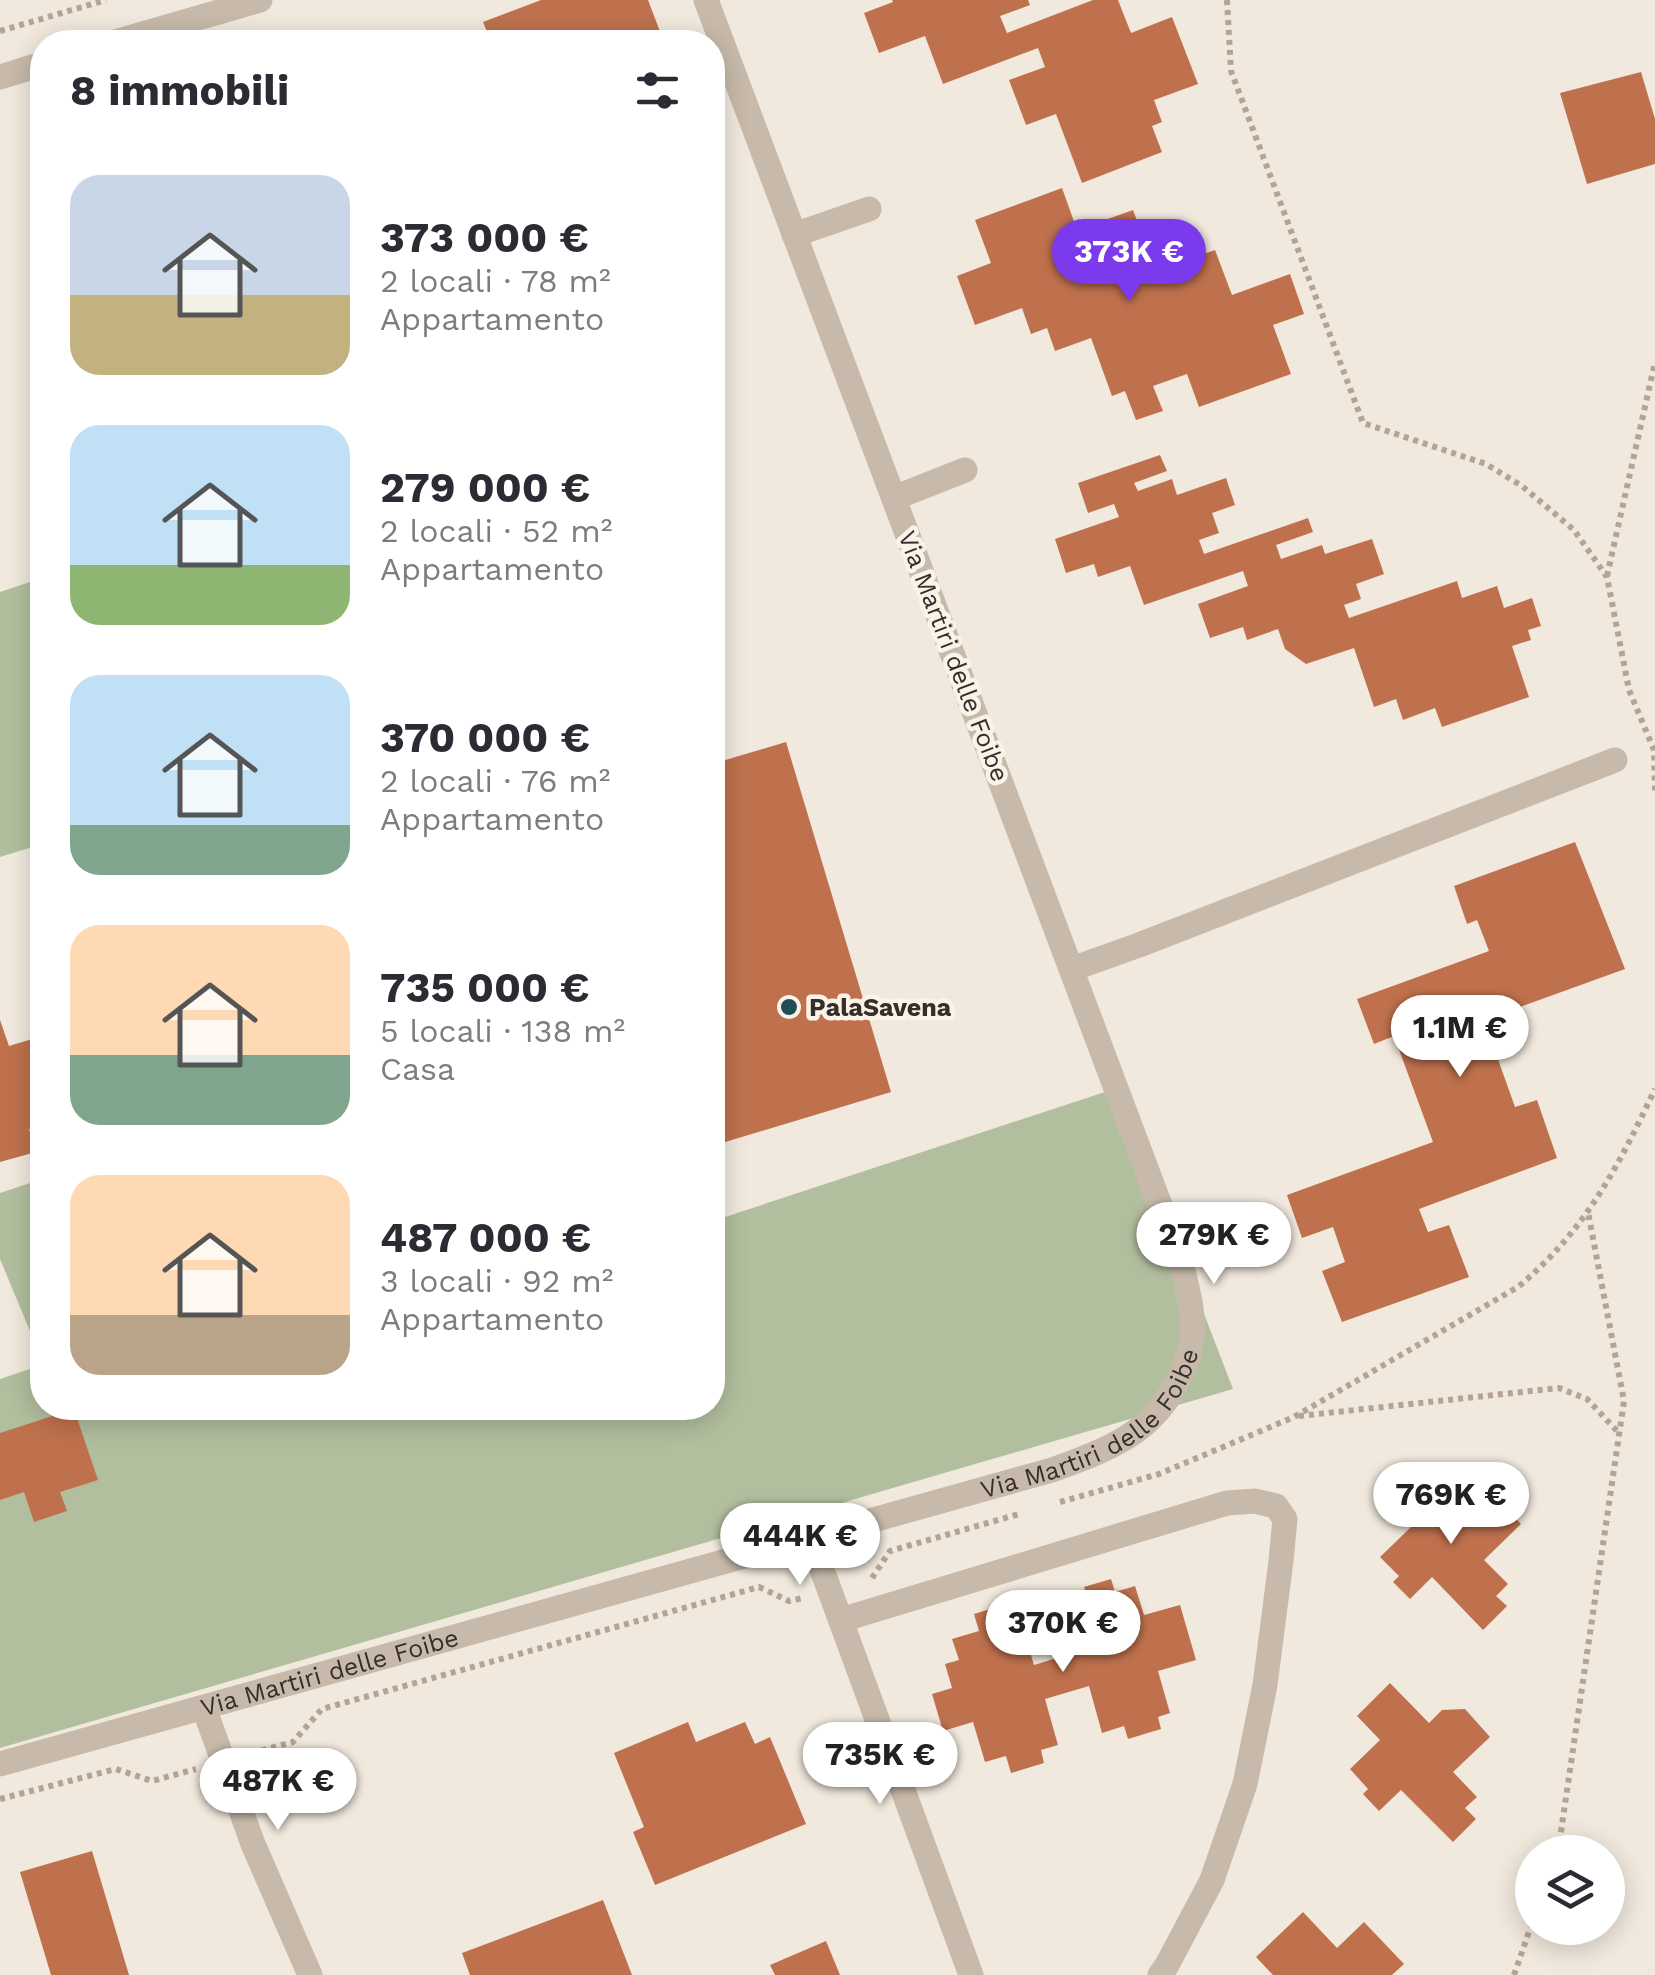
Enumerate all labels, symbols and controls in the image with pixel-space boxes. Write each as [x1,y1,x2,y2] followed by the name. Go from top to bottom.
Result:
[630,63,685,118] icon: filters
[70,66,289,115] text: 8 immobili
[380,213,589,262] text: 373 000 €
[150,215,270,335] icon: home
[1048,219,1210,304] pin: 373K €
[1074,232,1184,270] text: 373K €
[380,262,611,300] text: 2 locali · 78 m²
[380,300,604,338] text: Appartamento
[380,463,590,512] text: 279 000 €
[150,465,270,585] icon: home
[380,512,612,550] text: 2 locali · 52 m²
[892,527,1015,786] street label: Via Martiri delle Foibe
[380,550,604,588] text: Appartamento
[380,713,590,762] text: 370 000 €
[150,715,270,835] icon: home
[380,762,611,800] text: 2 locali · 76 m²
[380,800,604,838] text: Appartamento
[380,963,590,1012] text: 735 000 €
[150,965,270,1085] icon: home
[809,993,952,1022] place label: PalaSavena
[1379,995,1541,1080] pin: 1.1M €
[778,996,800,1018] marker: PalaSavena
[1413,1008,1507,1046] text: 1.1M €
[380,1012,625,1050] text: 5 locali · 138 m²
[380,1050,455,1088] text: Casa
[1133,1202,1295,1287] pin: 279K €
[380,1213,591,1262] text: 487 000 €
[150,1215,270,1335] icon: home
[1158,1215,1270,1253] text: 279K €
[380,1262,613,1300] text: 3 locali · 92 m²
[380,1300,604,1338] text: Appartamento
[977,1345,1205,1504] street label: Via Martiri delle Foibe
[1370,1462,1532,1547] pin: 769K €
[1395,1475,1507,1513] text: 769K €
[719,1503,881,1588] pin: 444K €
[742,1516,858,1554] text: 444K €
[982,1590,1144,1675] pin: 370K €
[1008,1603,1118,1641] text: 370K €
[197,1623,462,1722] street label: Via Martiri delle Foibe
[799,1722,961,1807] pin: 735K €
[825,1735,935,1773] text: 735K €
[197,1748,359,1833] pin: 487K €
[222,1761,334,1799] text: 487K €
[1515,1835,1625,1945] map controls
[1515,1835,1625,1945] button: layers

